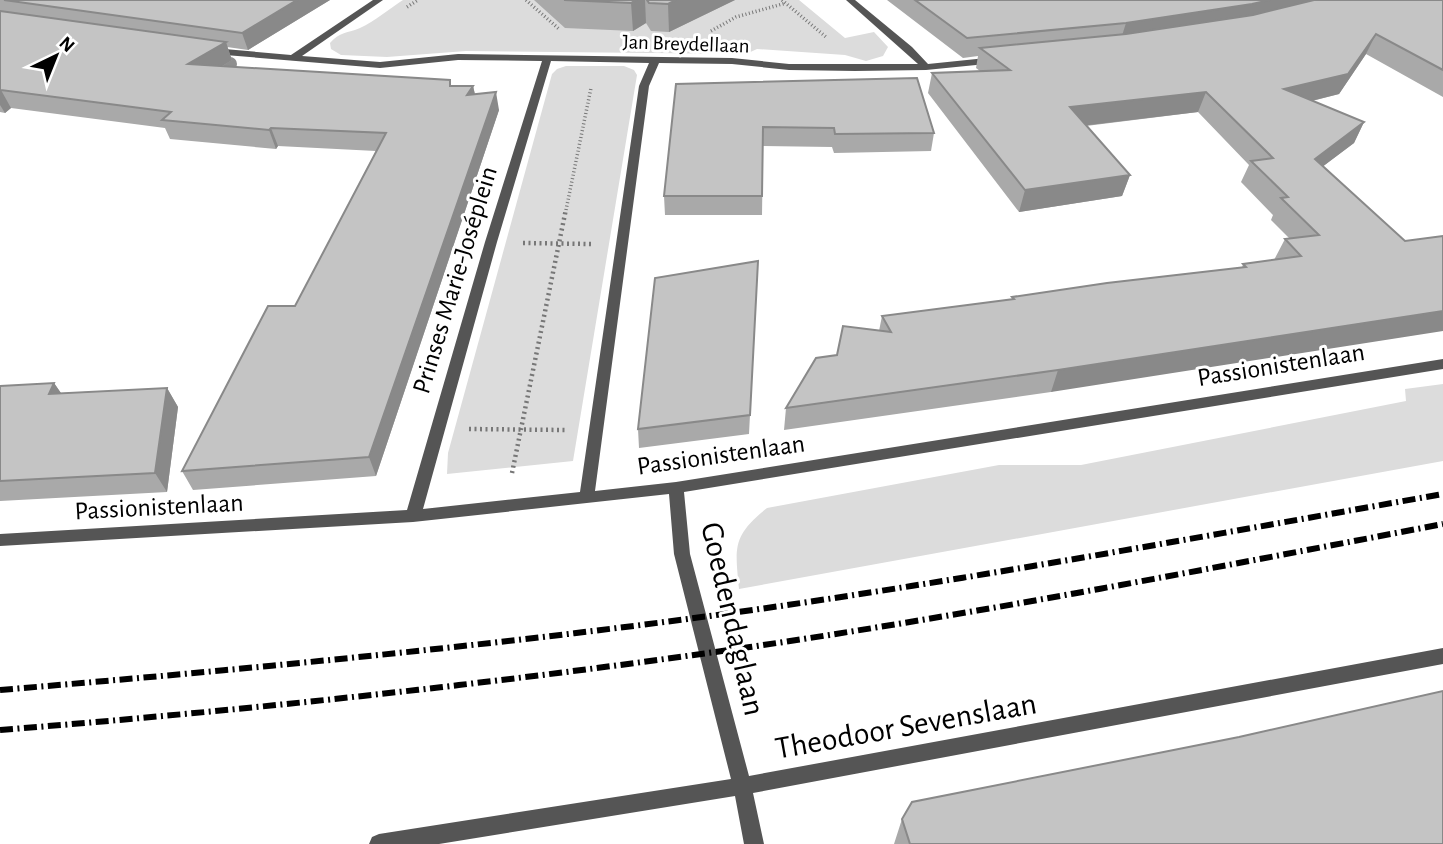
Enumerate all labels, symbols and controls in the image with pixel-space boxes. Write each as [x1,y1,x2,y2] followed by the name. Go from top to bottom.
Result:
[21,21,91,91] north arrow
[622,31,750,57] street label: Jan Breydellaan
[55,33,78,56] text: N
[408,163,502,397] street label: Prinses Marie-Joséplein
[1195,339,1367,391] street label: Passionistenlaan
[635,430,807,480] street label: Passionistenlaan
[74,490,244,524] street label: Passionistenlaan
[695,519,771,719] street label: Goedendaglaan
[773,687,1039,765] street label: Theodoor Sevenslaan

